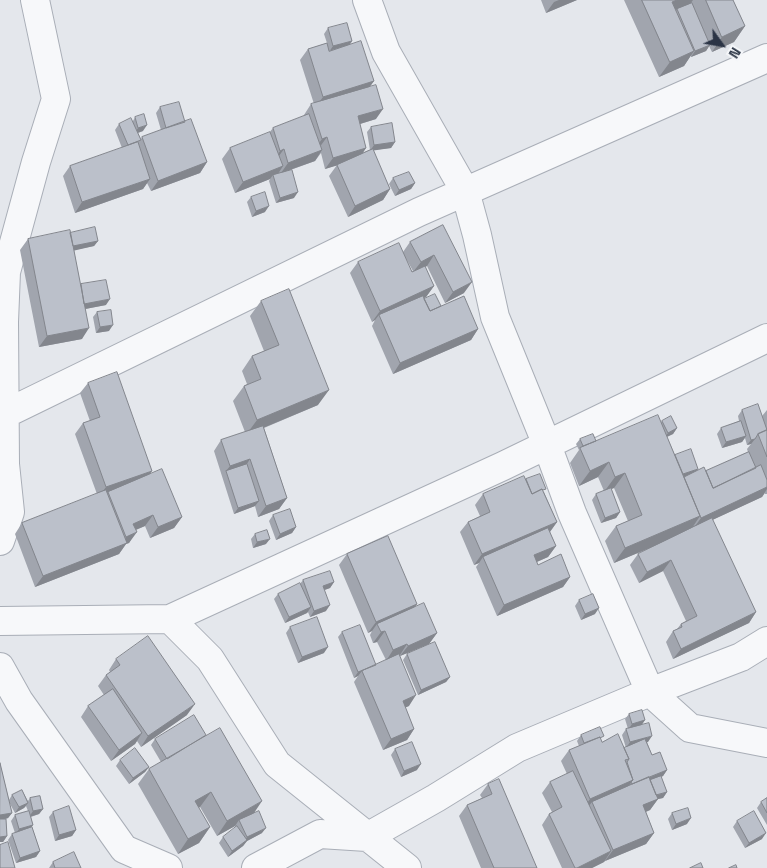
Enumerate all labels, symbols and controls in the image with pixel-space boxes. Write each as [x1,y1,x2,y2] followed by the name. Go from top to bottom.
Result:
[697,20,747,70] north arrow
[725,44,745,62] text: N

